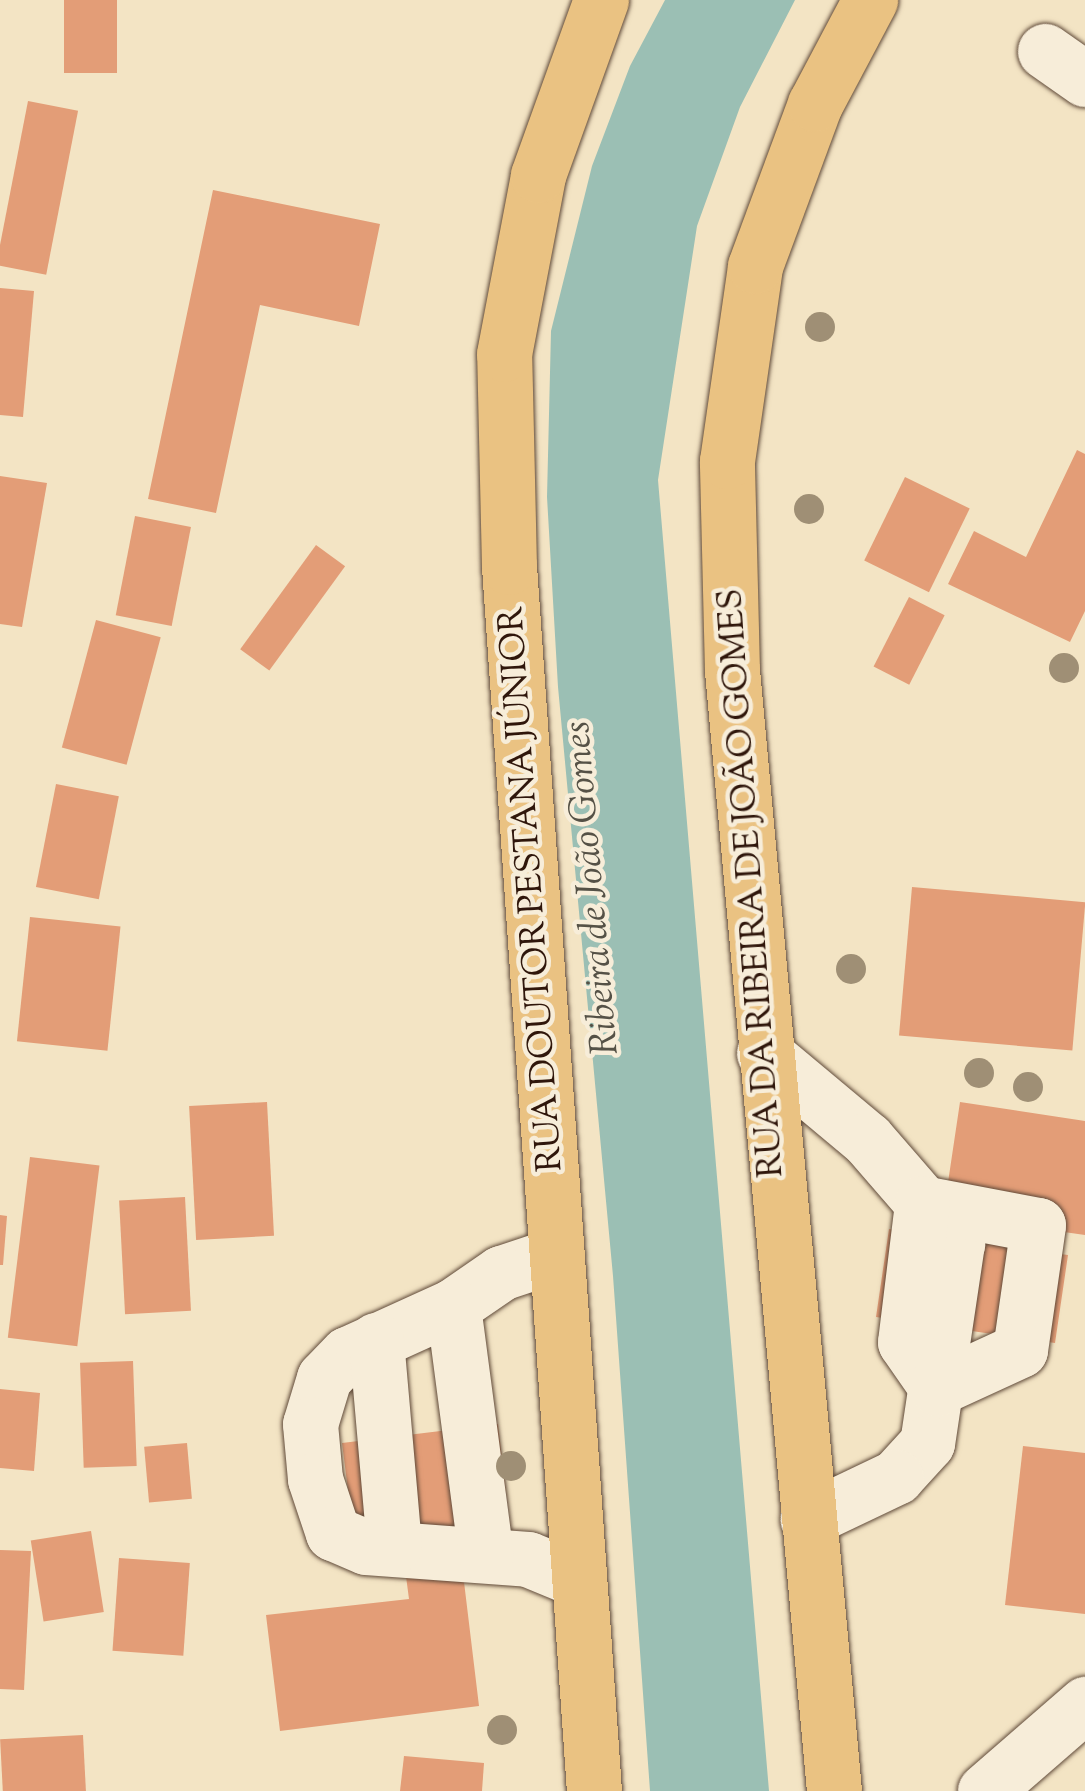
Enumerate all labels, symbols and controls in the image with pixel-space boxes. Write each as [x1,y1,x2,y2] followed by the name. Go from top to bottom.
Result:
[711,587,795,1179] street label: RUA DA RIBEIRA DE JOÃO GOMES
[492,605,574,1173] street label: RUA DOUTOR PESTANA JÚNIOR
[557,719,631,1057] water label: Ribeira de João Gomes

